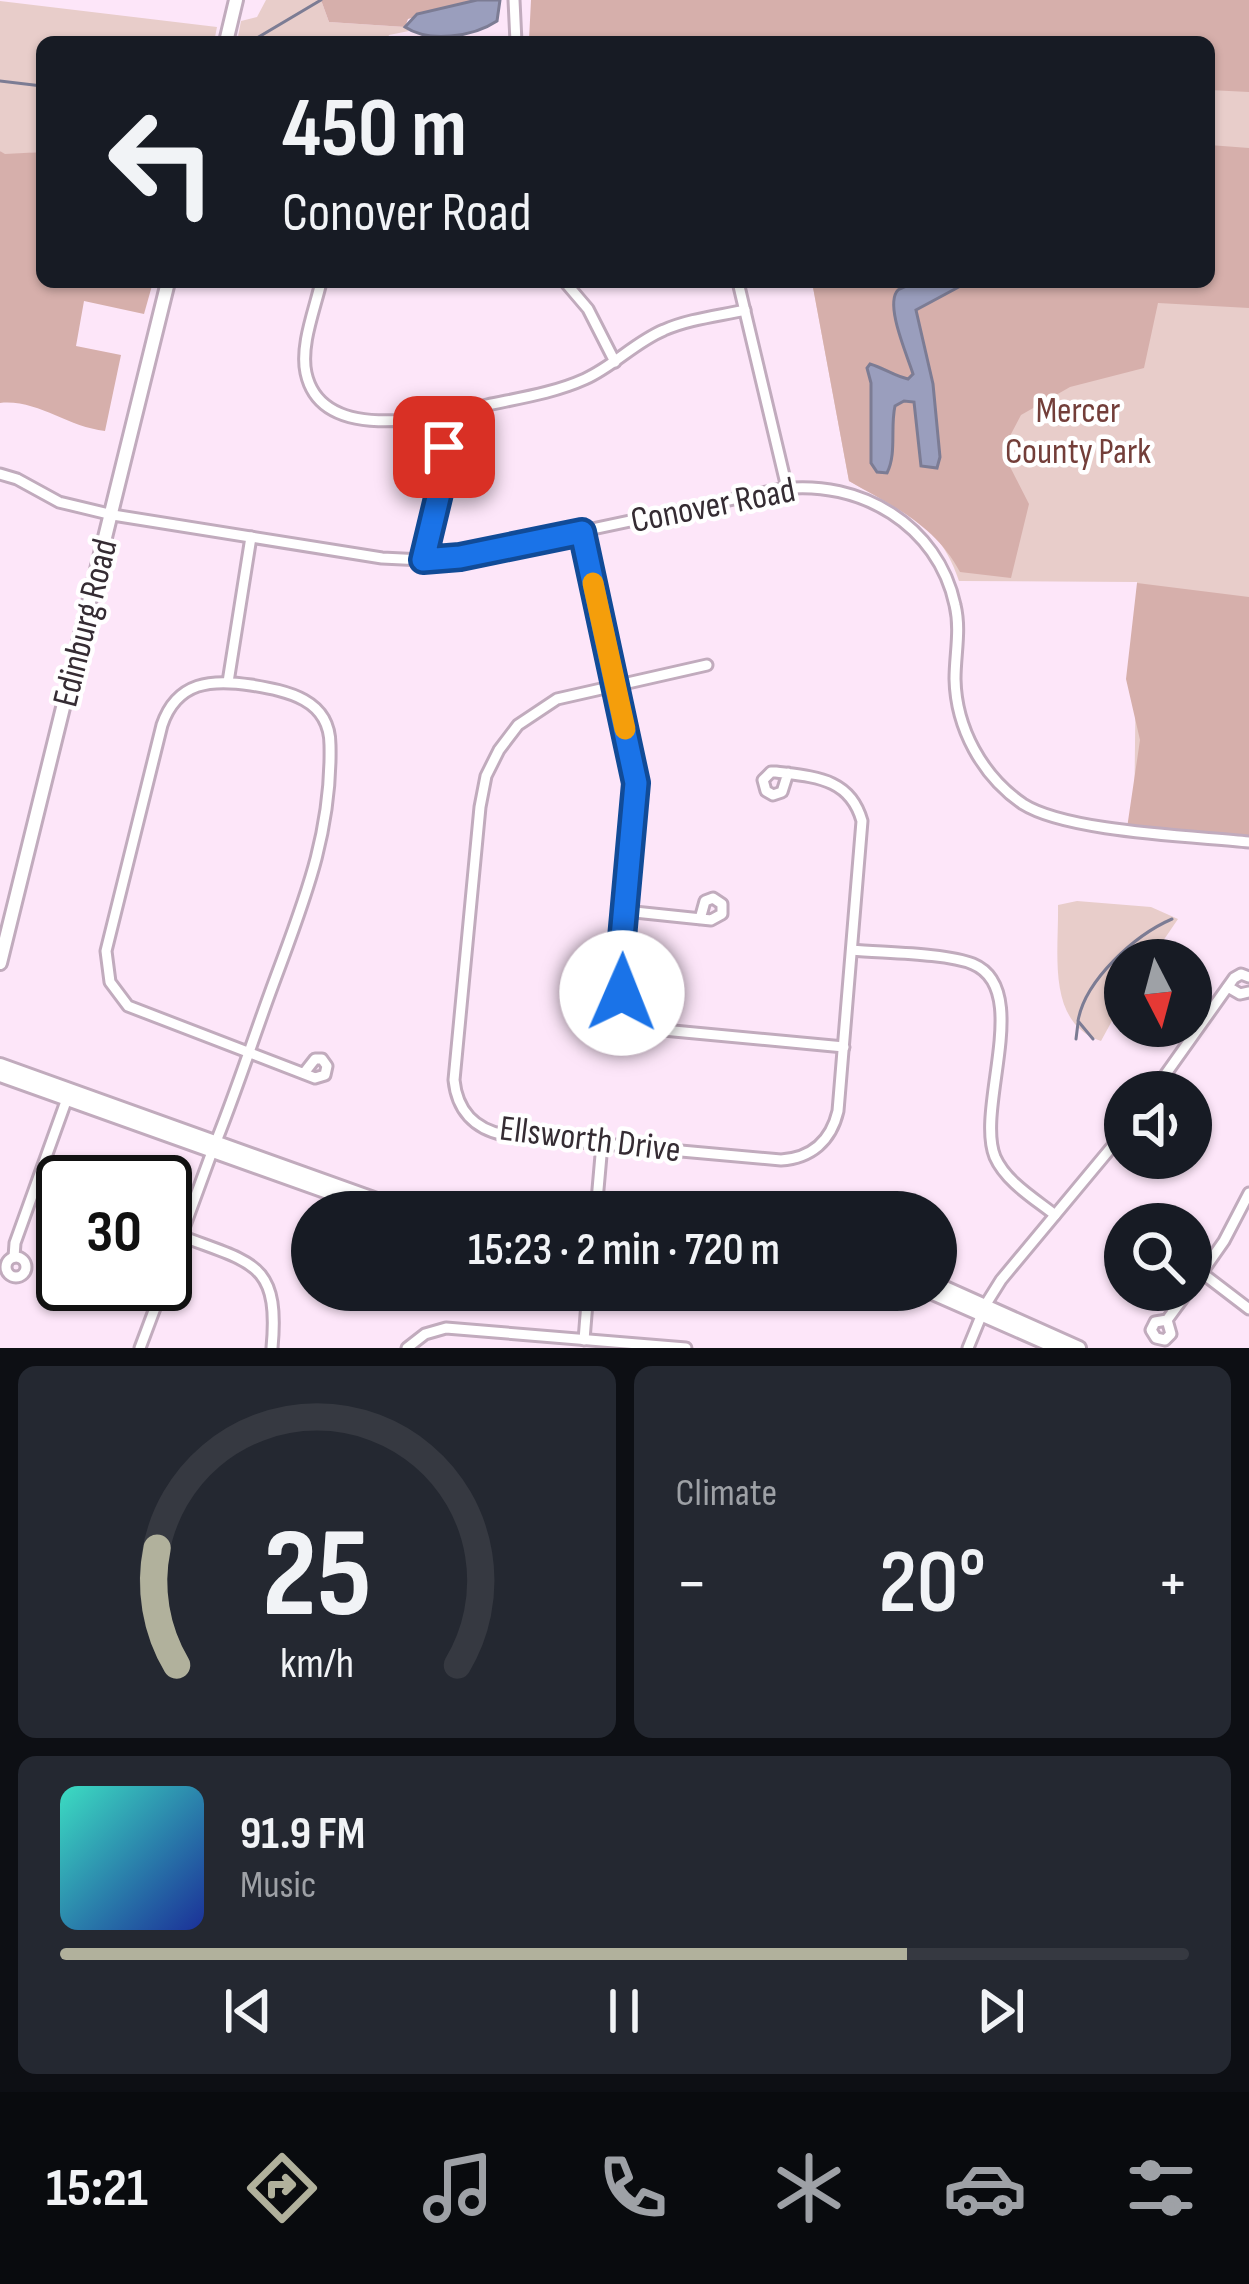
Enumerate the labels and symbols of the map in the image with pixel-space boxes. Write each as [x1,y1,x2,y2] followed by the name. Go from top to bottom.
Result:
[1005,390,1151,474] park label: Mercer County Park
[393,396,495,498] pin
[627,469,799,543] street label: Conover Road
[44,535,128,711] street label: Edinburg Road
[559,930,685,1056] position arrow
[1104,939,1212,1047] north arrow
[497,1108,683,1172] street label: Ellsworth Drive
[36,1155,192,1311] speed limit sign: 30

